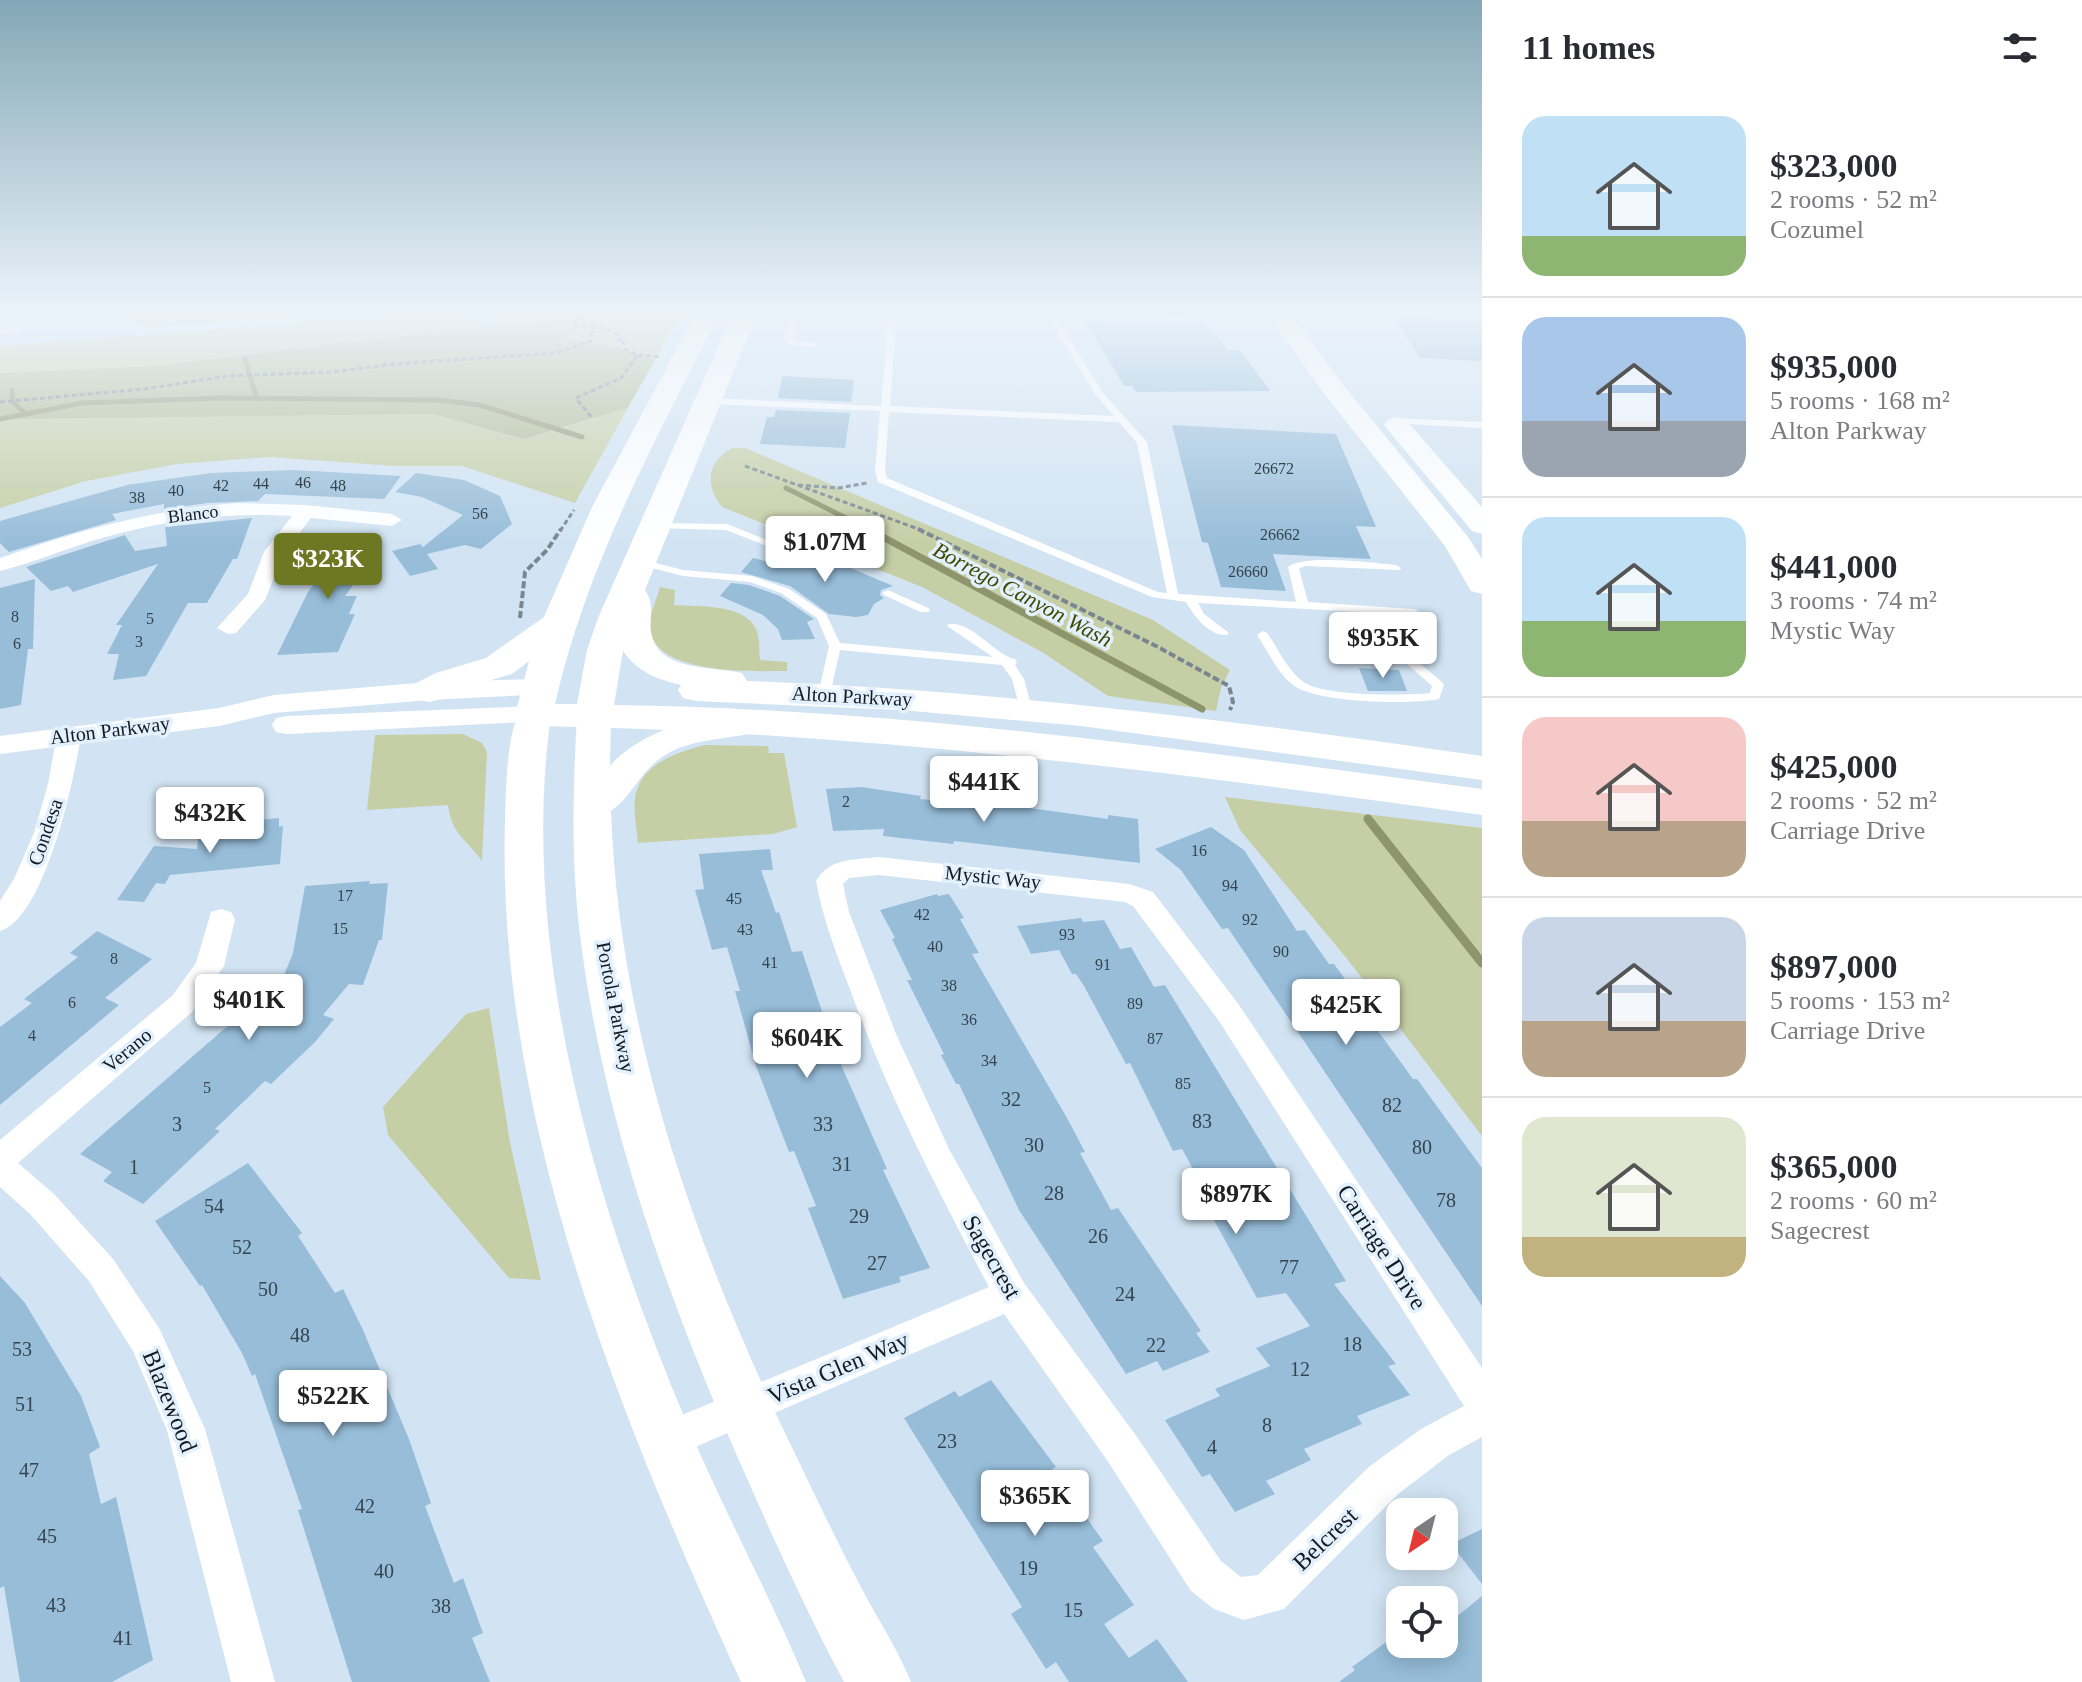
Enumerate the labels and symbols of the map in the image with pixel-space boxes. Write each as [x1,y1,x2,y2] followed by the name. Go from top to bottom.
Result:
[1254,460,1294,477] house number: 26672
[295,474,311,491] house number: 46
[253,475,269,492] house number: 44
[213,477,229,494] house number: 42
[330,477,346,494] house number: 48
[168,482,184,499] house number: 40
[129,489,145,506] house number: 38
[166,501,220,527] street label: Blanco
[472,505,488,522] house number: 56
[760,516,890,584] pin: $1.07M
[1260,526,1300,543] house number: 26662
[272,533,384,601] pin: $323K
[929,537,1116,652] water label: Borrego Canyon Wash
[1228,563,1268,580] house number: 26660
[11,608,19,625] house number: 8
[146,610,154,627] house number: 5
[1327,612,1439,680] pin: $935K
[135,633,143,650] house number: 3
[13,635,21,652] house number: 6
[791,682,913,711] street label: Alton Parkway
[49,712,171,749] street label: Alton Parkway
[928,756,1040,824] pin: $441K
[154,787,266,855] pin: $432K
[842,793,850,810] house number: 2
[23,796,67,868] street label: Condesa
[1191,842,1207,859] house number: 16
[944,861,1042,894] street label: Mystic Way
[1222,877,1238,894] house number: 94
[337,887,353,904] house number: 17
[726,890,742,907] house number: 45
[914,906,930,923] house number: 42
[1242,911,1258,928] house number: 92
[332,920,348,937] house number: 15
[737,921,753,938] house number: 43
[1059,926,1075,943] house number: 93
[927,938,943,955] house number: 40
[592,940,639,1074] street label: Portola Parkway
[1273,943,1289,960] house number: 90
[110,950,118,967] house number: 8
[762,954,778,971] house number: 41
[1095,956,1111,973] house number: 91
[193,974,305,1042] pin: $401K
[941,977,957,994] house number: 38
[1290,979,1402,1047] pin: $425K
[68,994,76,1011] house number: 6
[1127,995,1143,1012] house number: 89
[961,1011,977,1028] house number: 36
[751,1012,863,1080] pin: $604K
[98,1023,156,1077] street label: Verano
[28,1027,36,1044] house number: 4
[1147,1030,1163,1047] house number: 87
[981,1052,997,1069] house number: 34
[1175,1075,1191,1092] house number: 85
[203,1079,211,1096] house number: 5
[1001,1088,1021,1110] house number: 32
[1382,1094,1402,1116] house number: 82
[1192,1110,1212,1132] house number: 83
[172,1113,182,1135] house number: 3
[813,1113,833,1135] house number: 33
[1024,1134,1044,1156] house number: 30
[1412,1136,1432,1158] house number: 80
[832,1153,852,1175] house number: 31
[129,1156,139,1178] house number: 1
[1180,1168,1292,1236] pin: $897K
[1332,1180,1432,1314] street label: Carriage Drive
[1044,1182,1064,1204] house number: 28
[1436,1189,1456,1211] house number: 78
[204,1195,224,1217] house number: 54
[849,1205,869,1227] house number: 29
[958,1211,1026,1304] street label: Sagecrest
[1088,1225,1108,1247] house number: 26
[232,1236,252,1258] house number: 52
[867,1252,887,1274] house number: 27
[1279,1256,1299,1278] house number: 77
[258,1278,278,1300] house number: 50
[1115,1283,1135,1305] house number: 24
[290,1324,310,1346] house number: 48
[764,1327,912,1409] street label: Vista Glen Way
[1342,1333,1362,1355] house number: 18
[1146,1334,1166,1356] house number: 22
[12,1338,32,1360] house number: 53
[138,1346,202,1456] street label: Blazewood
[1290,1358,1310,1380] house number: 12
[277,1370,389,1438] pin: $522K
[15,1393,35,1415] house number: 51
[1262,1414,1272,1436] house number: 8
[937,1430,957,1452] house number: 23
[1207,1436,1217,1458] house number: 4
[19,1459,39,1481] house number: 47
[979,1470,1091,1538] pin: $365K
[355,1495,375,1517] house number: 42
[1386,1498,1458,1570] north arrow
[1288,1502,1363,1576] street label: Belcrest
[37,1525,57,1547] house number: 45
[1018,1557,1038,1579] house number: 19
[374,1560,394,1582] house number: 40
[46,1594,66,1616] house number: 43
[431,1595,451,1617] house number: 38
[1063,1599,1083,1621] house number: 15
[113,1627,133,1649] house number: 41

